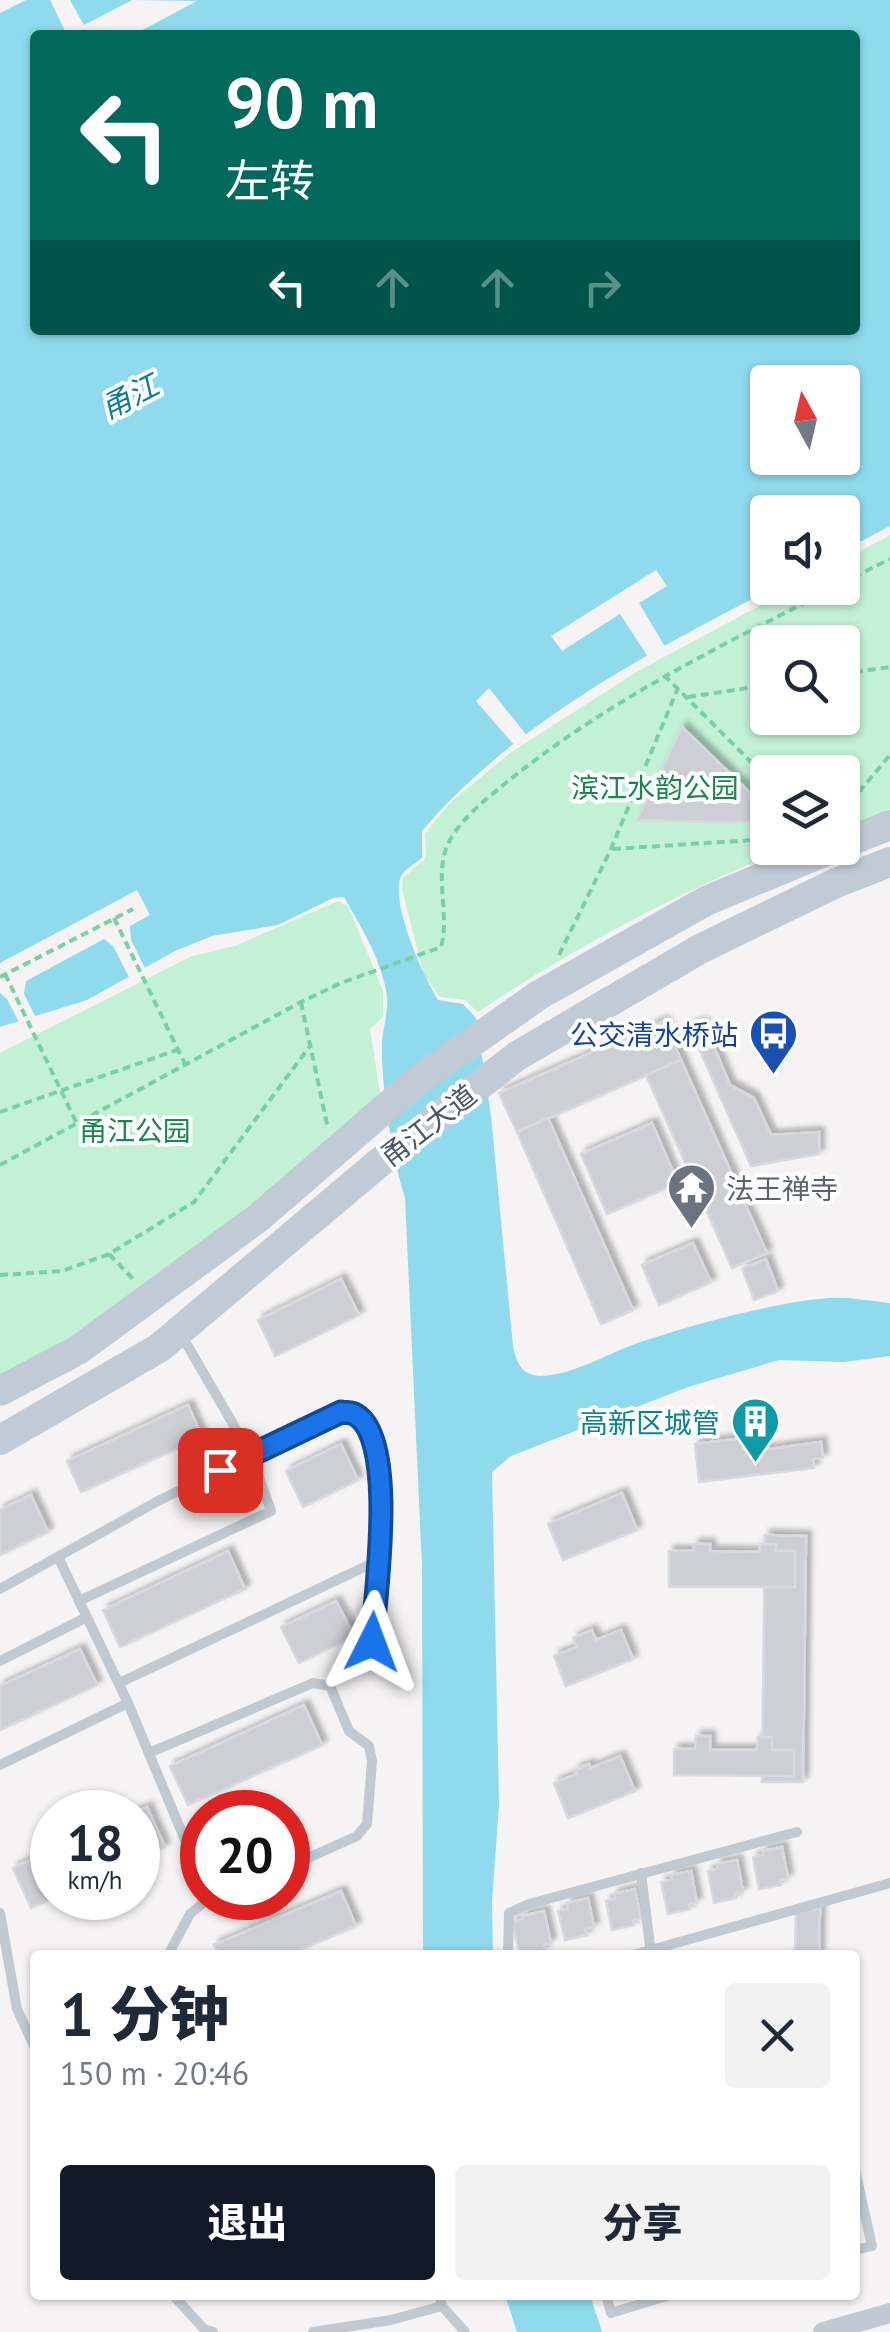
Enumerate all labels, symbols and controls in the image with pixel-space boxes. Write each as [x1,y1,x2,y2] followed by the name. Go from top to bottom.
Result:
[225,57,378,147] text: 90 m
[60,70,190,200] icon: left
[225,151,315,209] text: 左转
[260,260,315,315] icon: left
[365,260,420,315] icon: ahead
[470,260,525,315] icon: ahead
[575,260,630,315] icon: right
[93,364,167,427] water label: 甬江
[750,365,860,475] north arrow
[750,365,860,865] map controls
[750,495,860,605] button: sound
[750,625,860,735] button: search
[750,755,860,865] button: layers
[571,769,739,806] park label: 滨江水韵公园
[747,1008,799,1076] bus stop icon: 公交清水桥站
[570,1016,738,1053] place label: 公交清水桥站
[372,1076,484,1174] street label: 甬江大道
[79,1112,191,1149] park label: 甬江公园
[665,1162,717,1230] temple icon: 法王禅寺
[726,1170,838,1207] place label: 法王禅寺
[729,1396,781,1464] building icon: 高新区城管
[580,1404,720,1441] place label: 高新区城管
[178,1428,263,1513] pin
[193,1443,248,1498] icon: arrive
[320,1590,424,1694] position arrow
[180,1790,310,1920] speed limit sign: 20
[67,1810,123,1875] text: 18
[68,1864,122,1896] text: km/h
[60,1975,229,2053] text: 1 分钟
[725,1983,830,2088] button: close
[60,2052,249,2094] text: 150 m · 20:46
[60,2165,435,2280] button: 退出
[455,2165,830,2280] button: 分享

